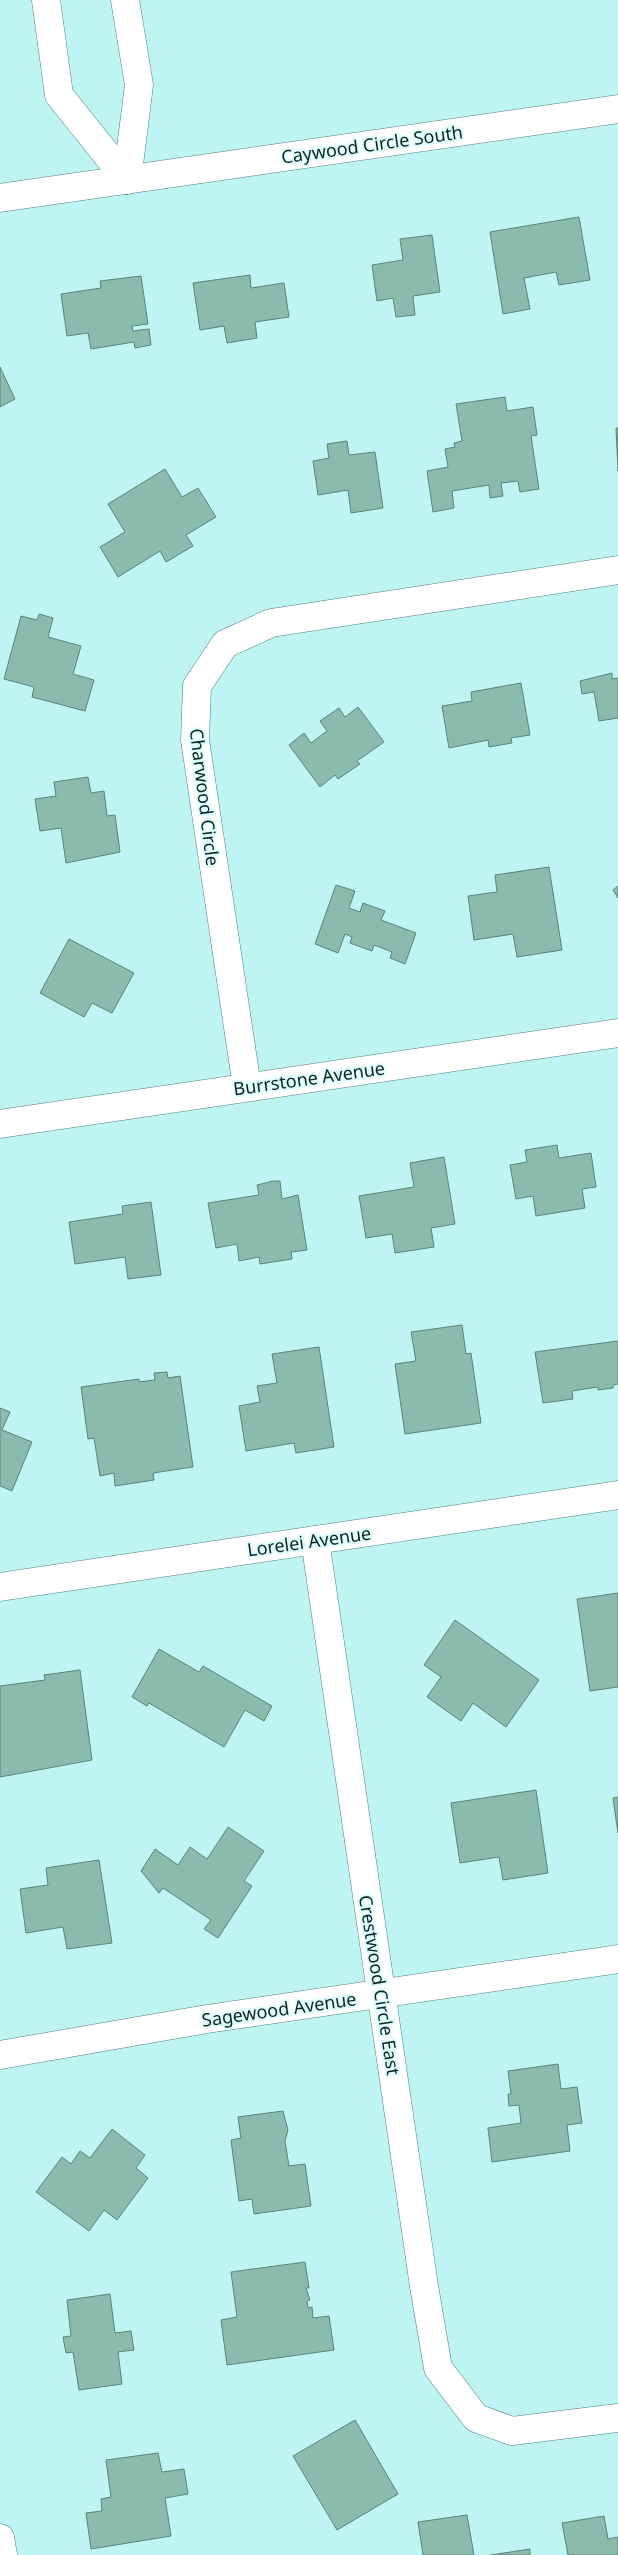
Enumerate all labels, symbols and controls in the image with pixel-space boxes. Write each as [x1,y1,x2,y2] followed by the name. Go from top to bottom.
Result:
[280,119,464,169] street label: Caywood Circle South
[185,727,225,867] street label: Charwood Circle
[232,1055,386,1101] street label: Burrstone Avenue
[246,1520,372,1562] street label: Lorelei Avenue
[354,1893,406,2077] street label: Crestwood Circle East
[200,1986,358,2032] street label: Sagewood Avenue

